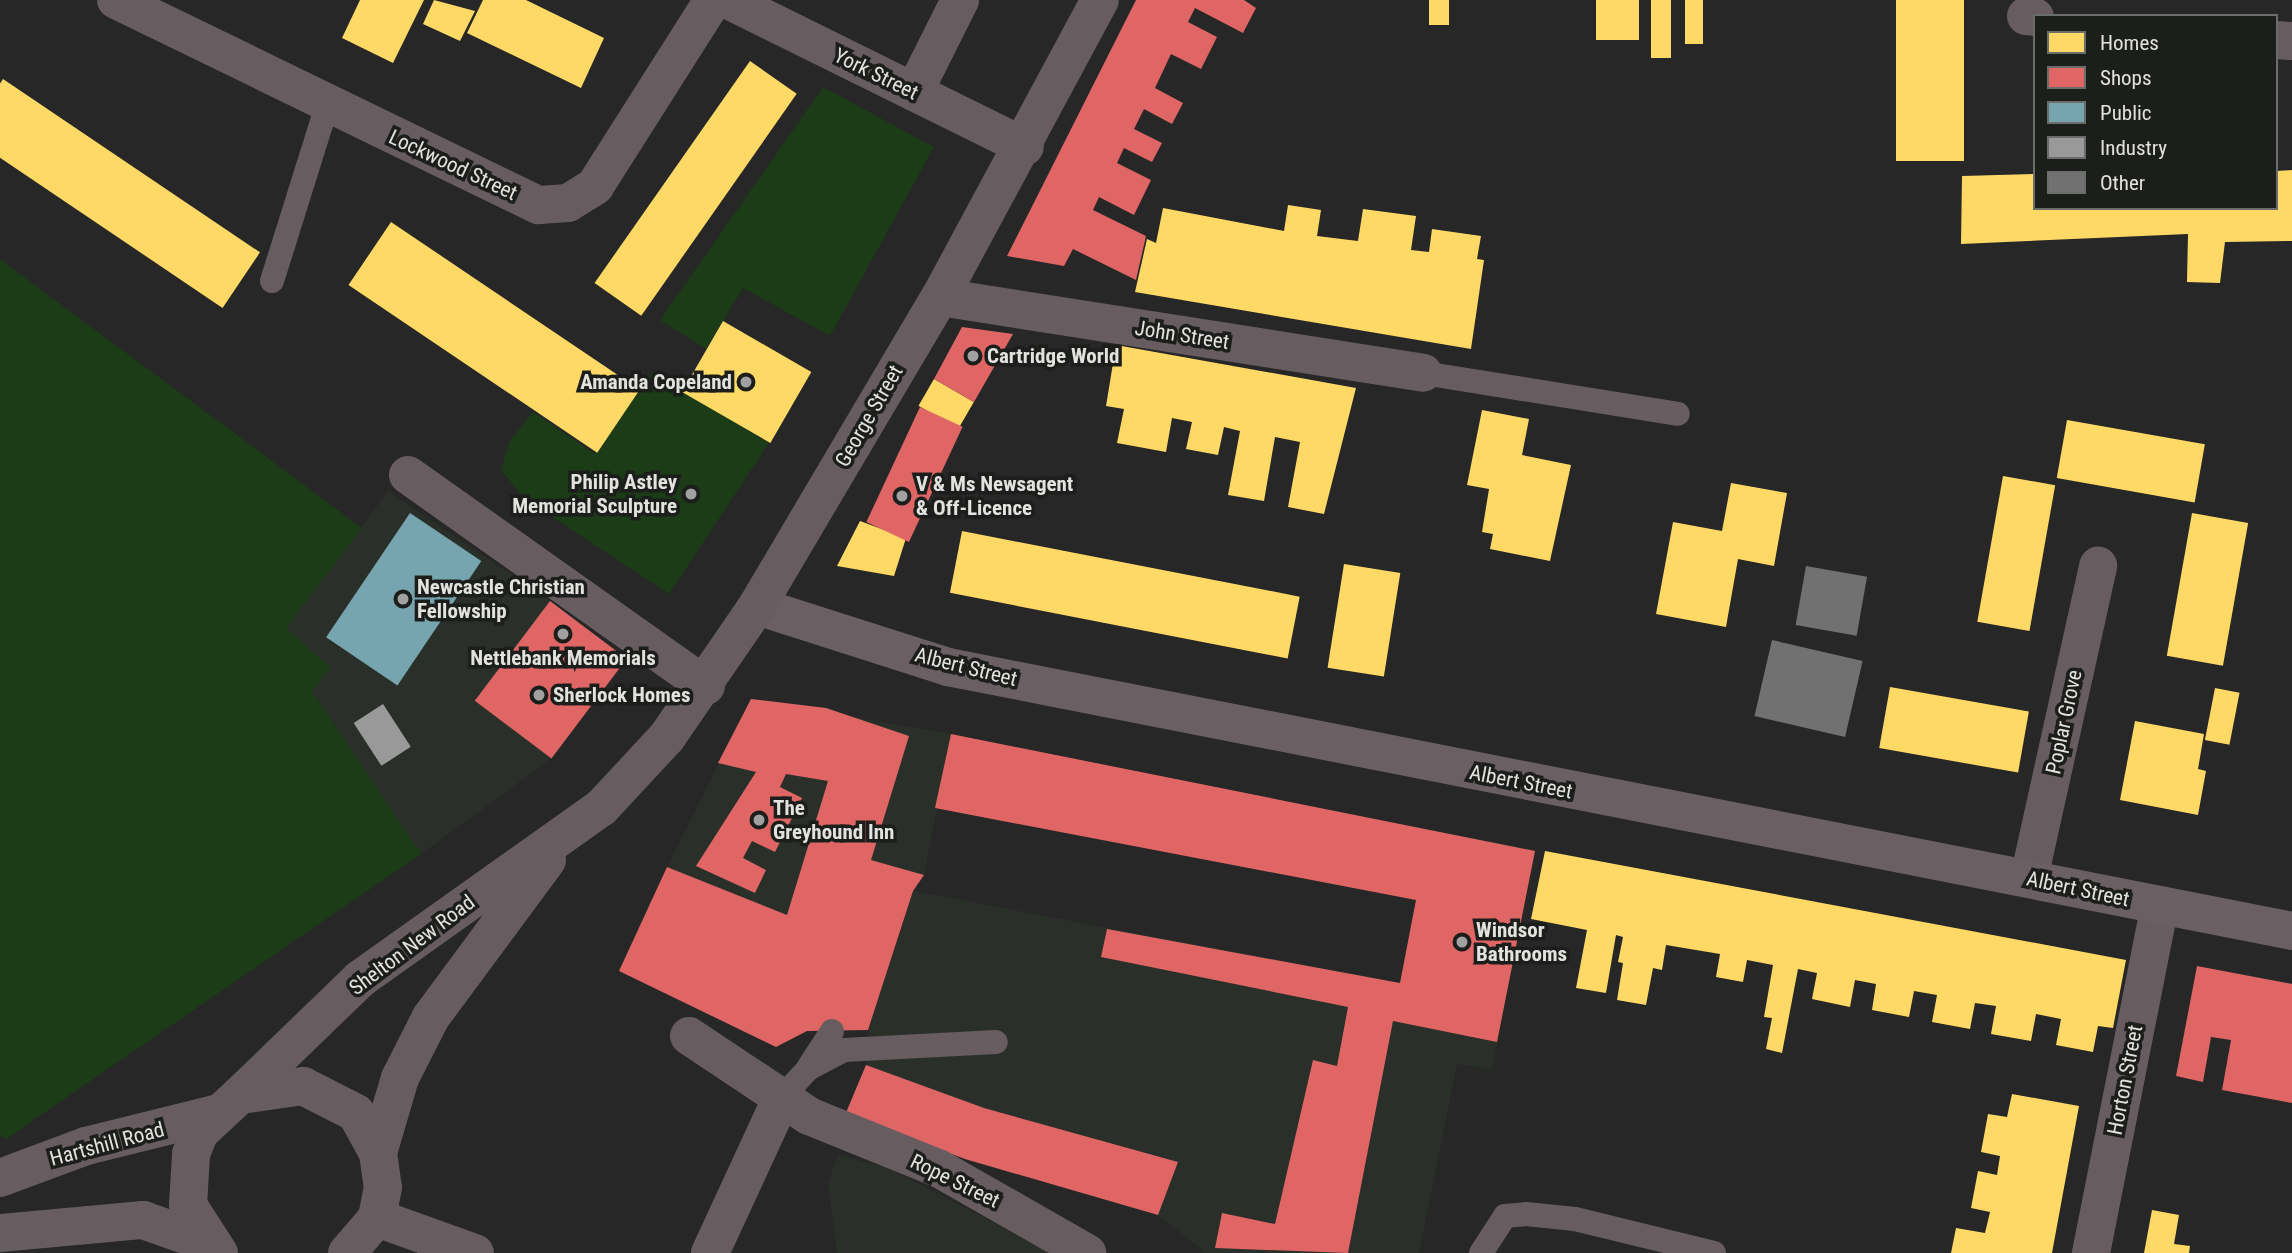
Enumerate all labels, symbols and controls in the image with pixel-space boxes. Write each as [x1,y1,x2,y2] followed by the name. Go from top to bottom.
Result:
[2033,14,2278,210] legend
[2100,31,2159,55] text: Homes
[830,43,922,105] street label: York Street
[2100,66,2152,90] text: Shops
[2100,101,2152,125] text: Public
[385,124,521,206] street label: Lockwood Street
[2100,136,2167,160] text: Industry
[2100,171,2145,195] text: Other
[1133,315,1231,355] street label: John Street
[987,343,1119,369] place label: Cartridge World
[965,348,981,364] marker: Cartridge World
[830,361,908,471] street label: George Street
[580,369,732,395] place label: Amanda Copeland
[738,374,754,390] marker: Amanda Copeland
[512,469,677,519] place label: Philip Astley Memorial Sculpture
[916,471,1073,521] place label: V & Ms Newsagent & Off-Licence
[683,486,699,502] marker: Philip Astley Memorial Sculpture
[894,488,910,504] marker: V & Ms Newsagent & Off-Licence
[417,574,585,624] place label: Newcastle Christian Fellowship
[395,591,411,607] marker: Newcastle Christian Fellowship
[555,626,571,642] marker: Nettlebank Memorials
[912,642,1020,692] street label: Albert Street
[470,645,656,671] place label: Nettlebank Memorials
[2041,667,2087,777] street label: Poplar Grove
[553,682,690,708] place label: Sherlock Homes
[531,687,547,703] marker: Sherlock Homes
[1467,760,1575,804] street label: Albert Street
[773,795,894,845] place label: The Greyhound Inn
[751,812,767,828] marker: The Greyhound Inn
[2024,866,2132,912] street label: Albert Street
[344,890,480,1000] street label: Shelton New Road
[1476,917,1567,967] place label: Windsor Bathrooms
[1454,934,1470,950] marker: Windsor Bathrooms
[2102,1023,2148,1137] street label: Horton Street
[47,1117,167,1171] street label: Hartshill Road
[906,1149,1004,1213] street label: Rope Street

